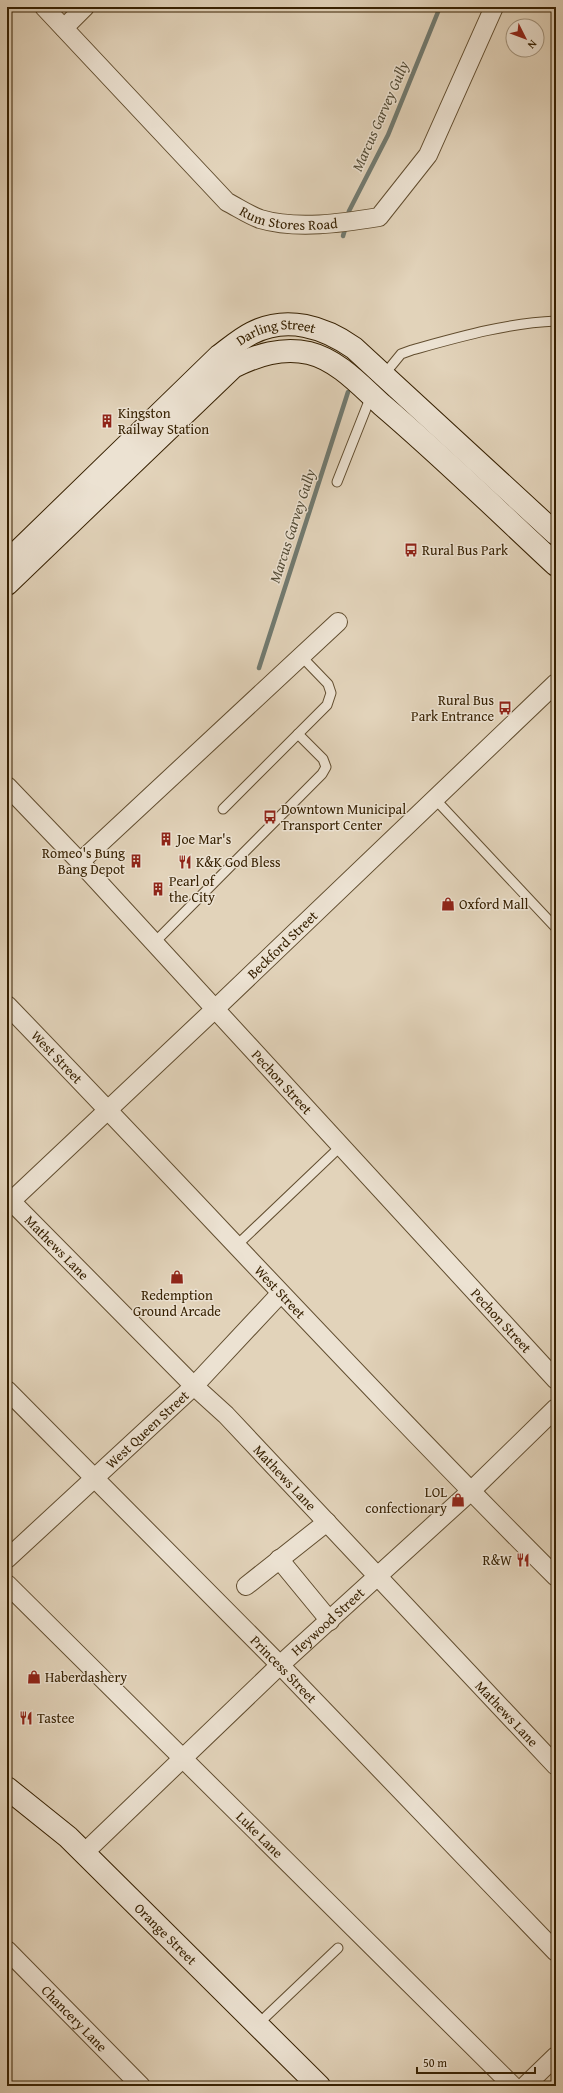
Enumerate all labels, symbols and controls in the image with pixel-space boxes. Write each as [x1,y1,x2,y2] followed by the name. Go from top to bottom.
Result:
[505,18,545,58] north arrow
[524,37,541,53] text: N
[346,57,414,174] water label: Marcus Garvey Gully
[236,201,339,235] street label: Rum Stores Road
[232,314,318,350] street label: Darling Street
[118,403,209,439] place label: Kingston Railway Station
[99,413,115,429] building icon: Kingston Railway Station
[264,466,320,586] water label: Marcus Garvey Gully
[422,540,509,560] place label: Rural Bus Park
[403,542,419,558] bus stop icon: Rural Bus Park
[411,690,494,726] place label: Rural Bus Park Entrance
[497,700,513,716] bus stop icon: Rural Bus Park Entrance
[281,799,406,835] place label: Downtown Municipal Transport Center
[262,809,278,825] bus stop icon: Downtown Municipal Transport Center
[175,829,231,849] place label: Joe Mar's
[158,831,174,847] building icon: Joe Mar's
[42,843,125,879] place label: Romeo's Bung Bang Depot
[196,852,281,872] place label: K&K God Bless
[128,853,144,869] building icon: Romeo's Bung Bang Depot
[177,854,193,870] restaurant icon: K&K God Bless
[169,871,216,907] place label: Pearl of the City
[150,881,166,897] building icon: Pearl of the City
[459,894,528,914] place label: Oxford Mall
[440,896,456,912] shop icon: Oxford Mall
[243,906,322,983] street label: Beckford Street
[27,1026,87,1088] street label: West Street
[247,1045,317,1119] street label: Pechon Street
[20,1211,94,1285] street label: Mathews Lane
[250,1261,310,1323] street label: West Street
[169,1269,185,1285] shop icon: Redemption Ground Arcade
[466,1284,536,1357] street label: Pechon Street
[133,1285,221,1321] place label: Redemption Ground Arcade
[101,1386,193,1473] street label: West Queen Street
[249,1440,321,1515] street label: Mathews Lane
[365,1482,447,1518] place label: LOL confectionary
[450,1492,466,1508] shop icon: LOL confectionary
[483,1550,512,1570] place label: R&W
[515,1552,531,1568] restaurant icon: R&W
[287,1583,369,1660] street label: Heywood Street
[246,1631,321,1708] street label: Princess Street
[45,1667,127,1687] place label: Haberdashery
[26,1669,42,1685] shop icon: Haberdashery
[471,1676,543,1751] street label: Mathews Lane
[37,1708,75,1728] place label: Tastee
[18,1710,34,1726] restaurant icon: Tastee
[232,1807,288,1863] street label: Luke Lane
[130,1898,202,1970] street label: Orange Street
[37,1981,112,2057] street label: Chancery Lane
[417,2049,535,2075] scale bar
[423,2054,447,2071] text: 50 m

